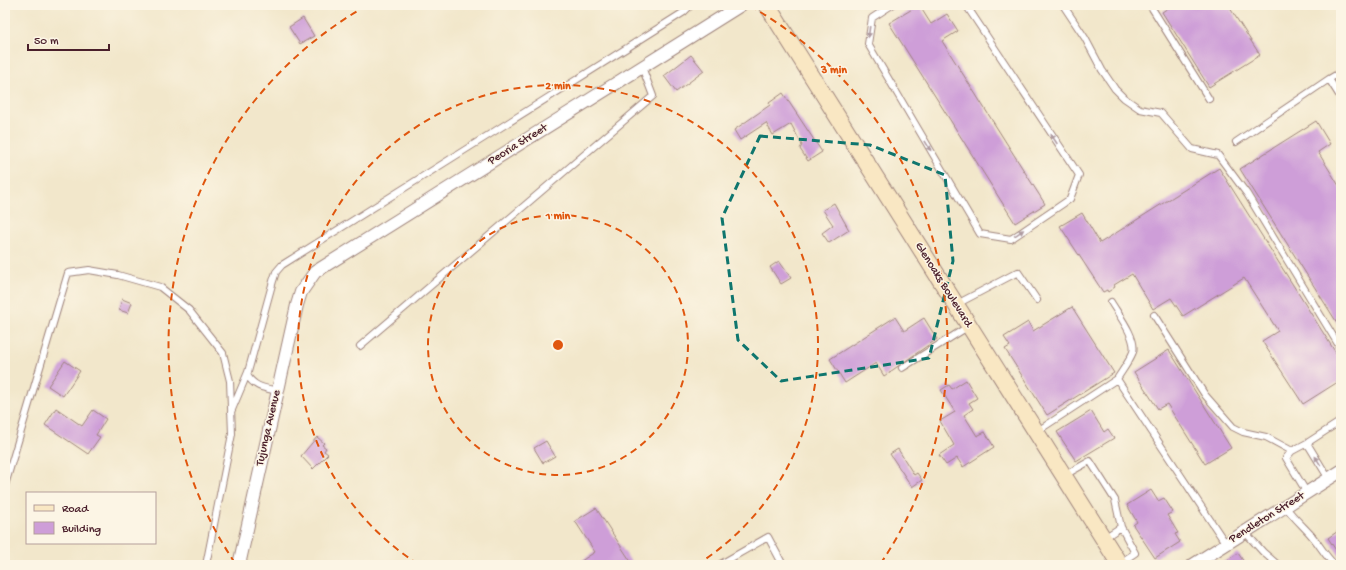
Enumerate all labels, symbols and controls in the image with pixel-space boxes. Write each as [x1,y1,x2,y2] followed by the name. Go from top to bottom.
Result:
[28,26,109,52] scale bar
[866,26,872,39] one-way arrow
[34,35,59,49] text: 50 m
[820,64,847,78] text: 3 min
[545,80,571,94] text: 2 min
[485,121,551,169] street label: Peoria Street
[1051,133,1058,144] one-way arrow
[924,140,931,152] one-way arrow
[545,210,571,224] text: 1 min
[1014,229,1025,237] one-way arrow
[911,240,975,331] street label: Glenoaks Boulevard
[551,338,565,352] centre of rings
[253,388,285,468] street label: Tujunga Avenue
[1314,455,1321,467] one-way arrow
[1226,489,1308,547] street label: Pendleton Street
[26,492,156,544] legend
[62,503,89,517] text: Road
[61,523,101,537] text: Building

